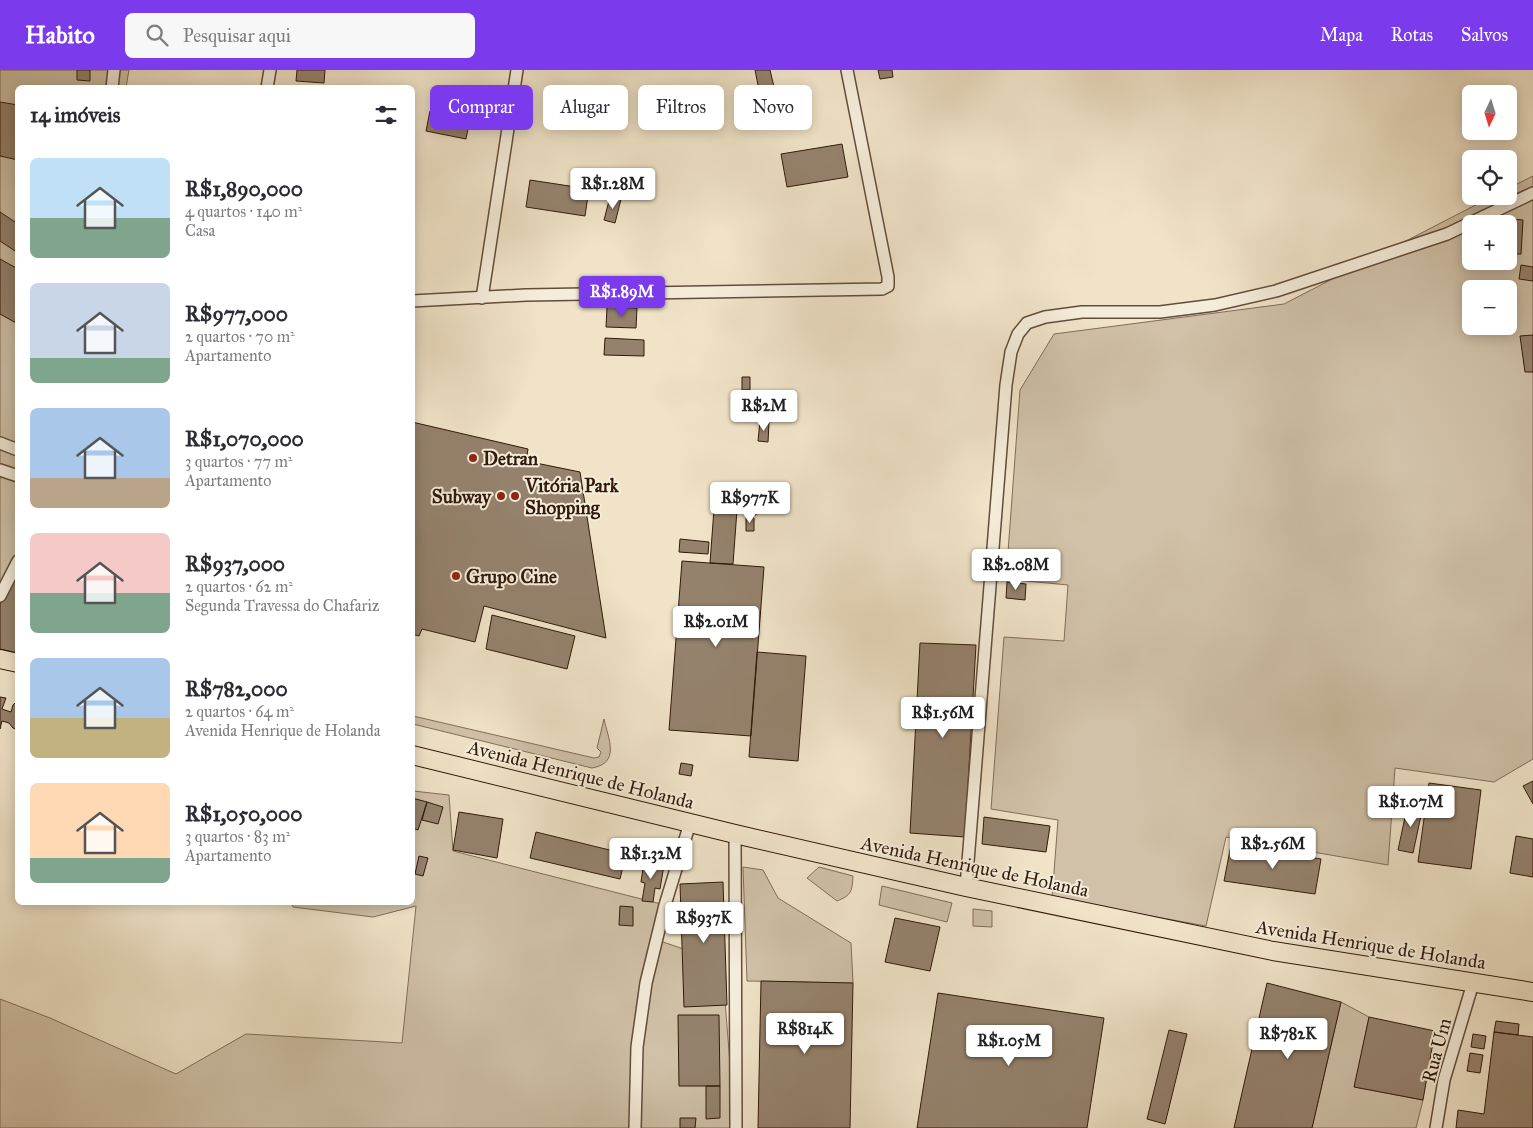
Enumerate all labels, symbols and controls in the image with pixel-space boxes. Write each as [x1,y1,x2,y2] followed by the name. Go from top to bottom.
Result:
[125,13,475,58] search box
[25,20,95,50] text: Habito
[143,21,171,49] icon: search
[183,24,291,47] text: Pesquisar aqui
[1320,24,1363,46] text: Mapa
[1391,24,1433,46] text: Rotas
[1461,24,1508,46] text: Salvos
[430,85,533,130] chip: Comprar
[543,85,628,130] chip: Alugar
[638,85,724,130] chip: Filtros
[734,85,812,130] chip: Novo
[1462,85,1518,140] north arrow
[1462,85,1517,335] map controls
[372,101,400,129] icon: filters
[30,102,120,128] text: 14 imóveis
[1462,150,1517,205] button: locate
[567,168,659,210] pin: R$1.28M
[581,174,645,193] text: R$1.28M
[185,176,303,202] text: R$1,890,000
[70,178,130,238] icon: home
[185,202,302,221] text: 4 quartos · 140 m²
[1462,215,1517,270] button: +
[185,221,215,240] text: Casa
[576,276,668,318] pin: R$1.89M
[1462,280,1517,335] button: −
[590,282,654,301] text: R$1.89M
[185,301,288,327] text: R$977,000
[70,303,130,363] icon: home
[185,327,295,346] text: 2 quartos · 70 m²
[185,346,271,365] text: Apartamento
[734,390,794,432] pin: R$2M
[741,396,787,415] text: R$2M
[185,426,304,452] text: R$1,070,000
[70,428,130,488] icon: home
[483,447,539,470] place label: Detran
[185,452,292,471] text: 3 quartos · 77 m²
[467,452,479,464] marker: Detran
[185,471,271,490] text: Apartamento
[524,474,620,520] place label: Vitória Park Shopping
[709,482,791,524] pin: R$977K
[432,485,492,509] place label: Subway
[721,488,779,507] text: R$977K
[495,490,507,502] marker: Subway
[509,490,521,502] marker: Vitória Park Shopping
[970,548,1062,591] pin: R$2.08M
[185,551,285,577] text: R$937,000
[70,553,130,613] icon: home
[983,555,1049,574] text: R$2.08M
[466,565,557,589] place label: Grupo Cine
[450,570,462,582] marker: Grupo Cine
[185,577,293,596] text: 2 quartos · 62 m²
[185,596,379,615] text: Segunda Travessa do Chafariz
[670,606,762,648] pin: R$2.01M
[684,612,748,631] text: R$2.01M
[185,676,288,702] text: R$782,000
[70,678,130,738] icon: home
[897,696,989,739] pin: R$1.56M
[185,702,294,721] text: 2 quartos · 64 m²
[912,703,974,722] text: R$1.56M
[185,721,381,740] text: Avenida Henrique de Holanda
[464,735,697,815] street label: Avenida Henrique de Holanda
[1365,786,1457,828] pin: R$1.07M
[1379,792,1443,811] text: R$1.07M
[185,801,302,827] text: R$1,050,000
[70,803,130,863] icon: home
[185,827,290,846] text: 3 quartos · 83 m²
[1227,828,1319,870] pin: R$2.56M
[858,831,1092,903] street label: Avenida Henrique de Holanda
[1241,834,1305,853] text: R$2.56M
[605,838,697,880] pin: R$1.32M
[620,844,682,863] text: R$1.32M
[185,846,271,865] text: Apartamento
[663,902,745,944] pin: R$937K
[676,908,732,927] text: R$937K
[1253,915,1488,975] street label: Avenida Henrique de Holanda
[764,1012,846,1055] pin: R$814K
[1417,1015,1456,1085] street label: Rua Um
[1247,1018,1329,1060] pin: R$782K
[777,1019,833,1038] text: R$814K
[963,1024,1055,1067] pin: R$1.05M
[1259,1024,1317,1043] text: R$782K
[977,1031,1041,1050] text: R$1.05M

